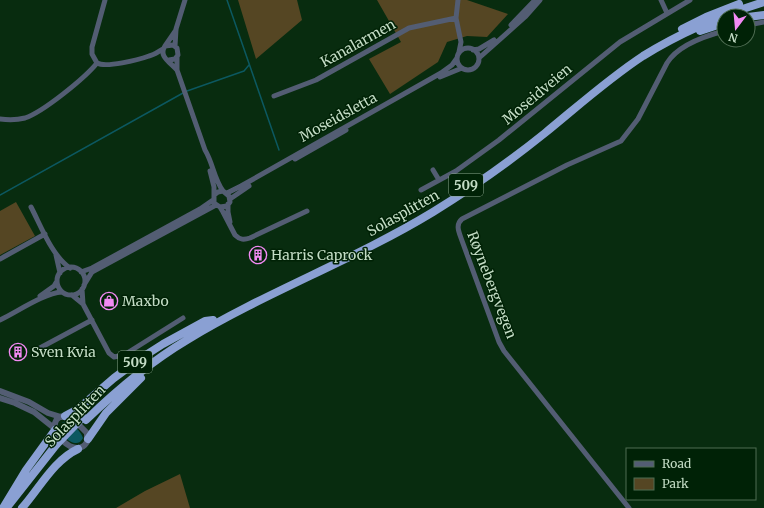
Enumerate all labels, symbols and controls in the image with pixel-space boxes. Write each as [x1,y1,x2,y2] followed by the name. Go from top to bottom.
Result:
[716,8,756,48] north arrow
[317,15,399,71] street label: Kanalarmen
[727,30,739,46] text: N
[499,60,575,128] street label: Moseidveien
[296,88,380,146] street label: Moseidsletta
[449,174,483,196] road number: 509
[364,186,442,240] street label: Solasplitten
[463,229,521,341] street label: Røynebergvegen
[248,245,268,265] building icon: Harris Caprock
[271,246,373,264] place label: Harris Caprock
[99,291,119,311] shop icon: Maxbo
[122,292,169,310] place label: Maxbo
[8,342,28,362] building icon: Sven Kvia
[31,343,96,361] place label: Sven Kvia
[118,351,152,373] road number: 509
[41,381,109,451] street label: Solasplitten
[626,448,756,500] legend
[662,456,691,471] text: Road
[662,476,689,491] text: Park

